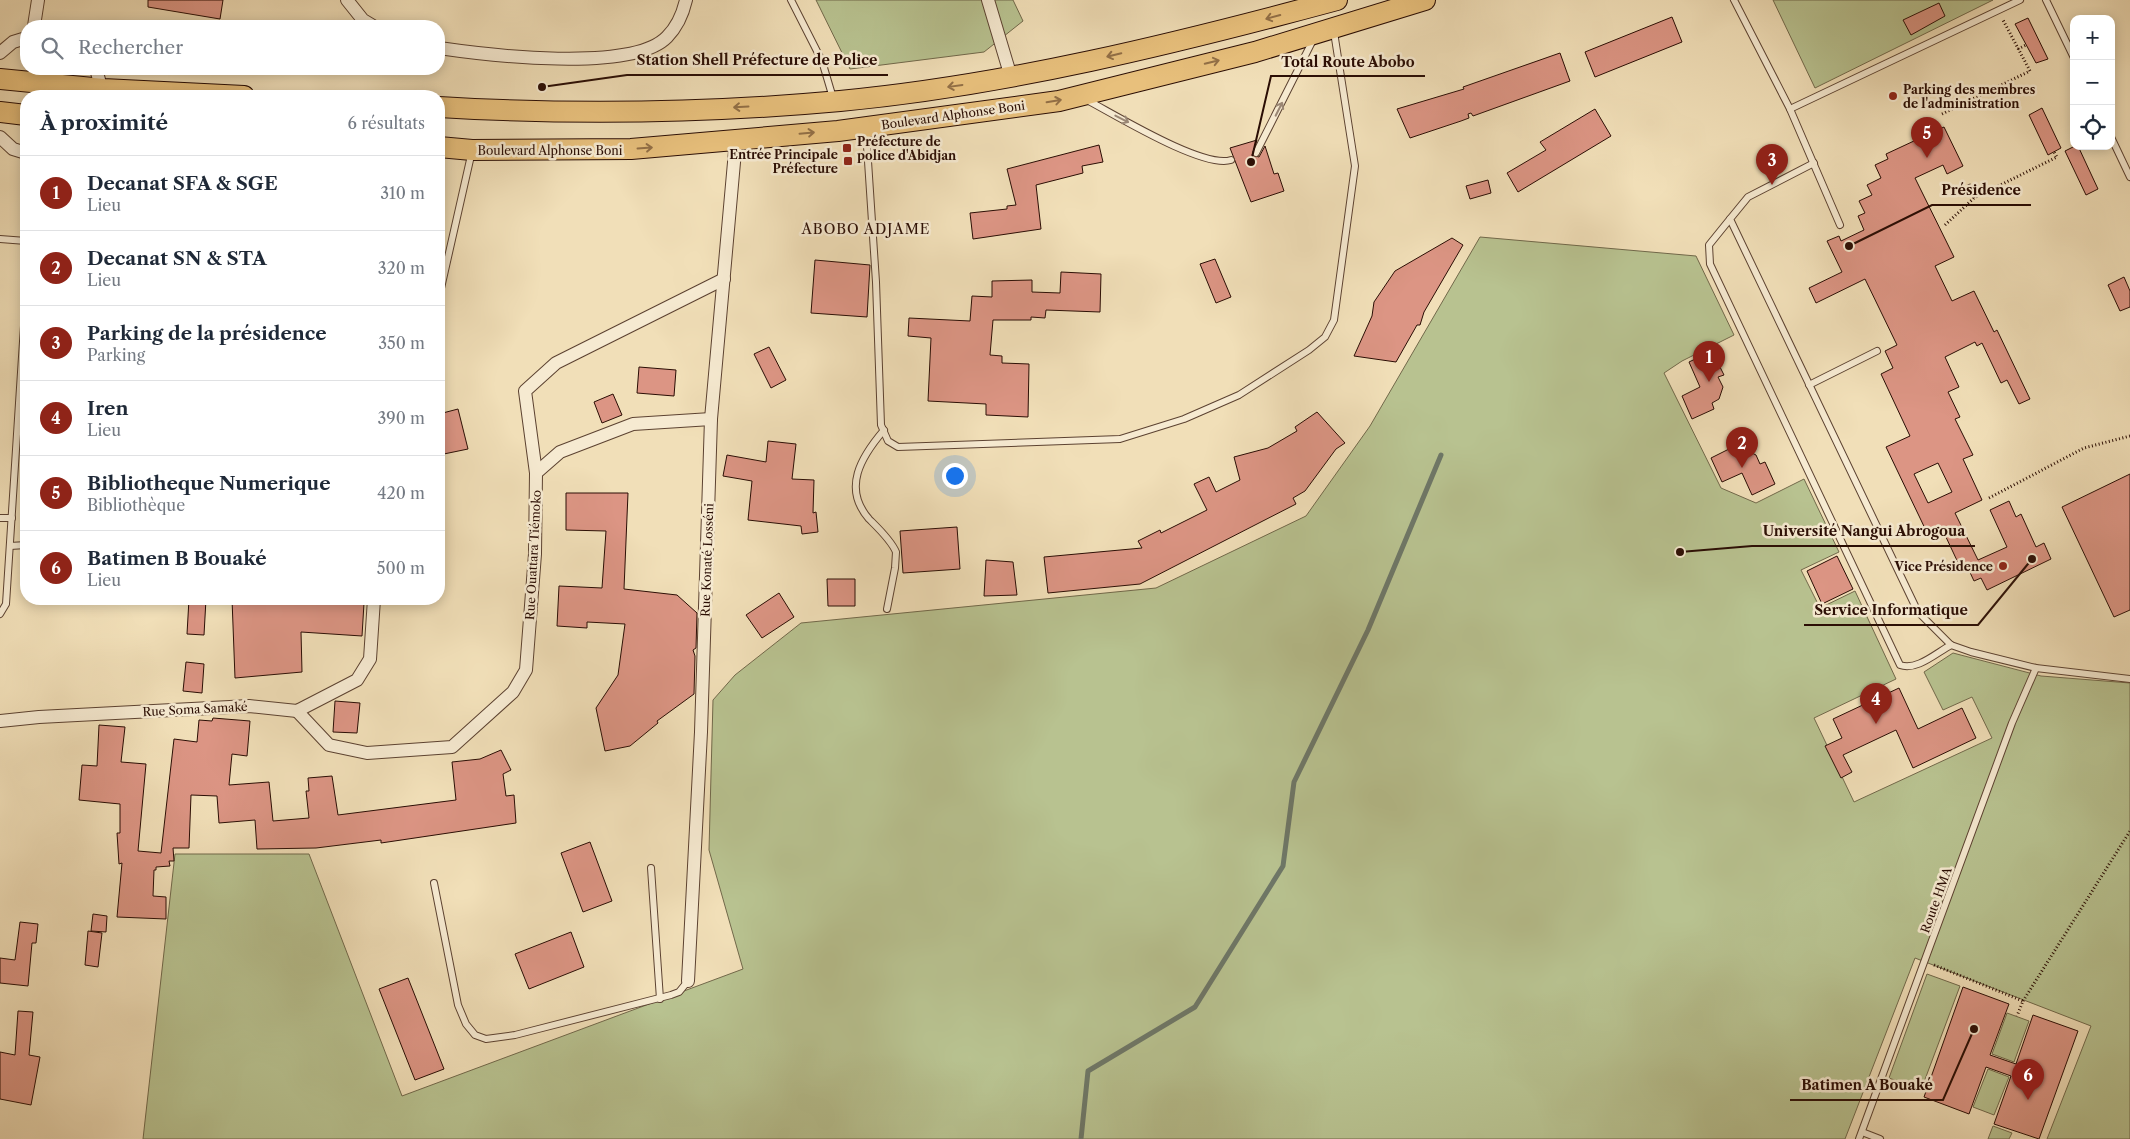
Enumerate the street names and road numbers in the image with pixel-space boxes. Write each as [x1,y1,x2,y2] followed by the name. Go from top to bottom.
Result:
[880,97,1026,133] street label: Boulevard Alphonse Boni
[478,143,623,158] street label: Boulevard Alphonse Boni
[522,490,544,620] street label: Rue Ouattara Tiémoko
[698,502,716,617] street label: Rue Konaté Losséni
[142,699,248,719] street label: Rue Soma Samaké
[1917,864,1955,935] street label: Route HMA

